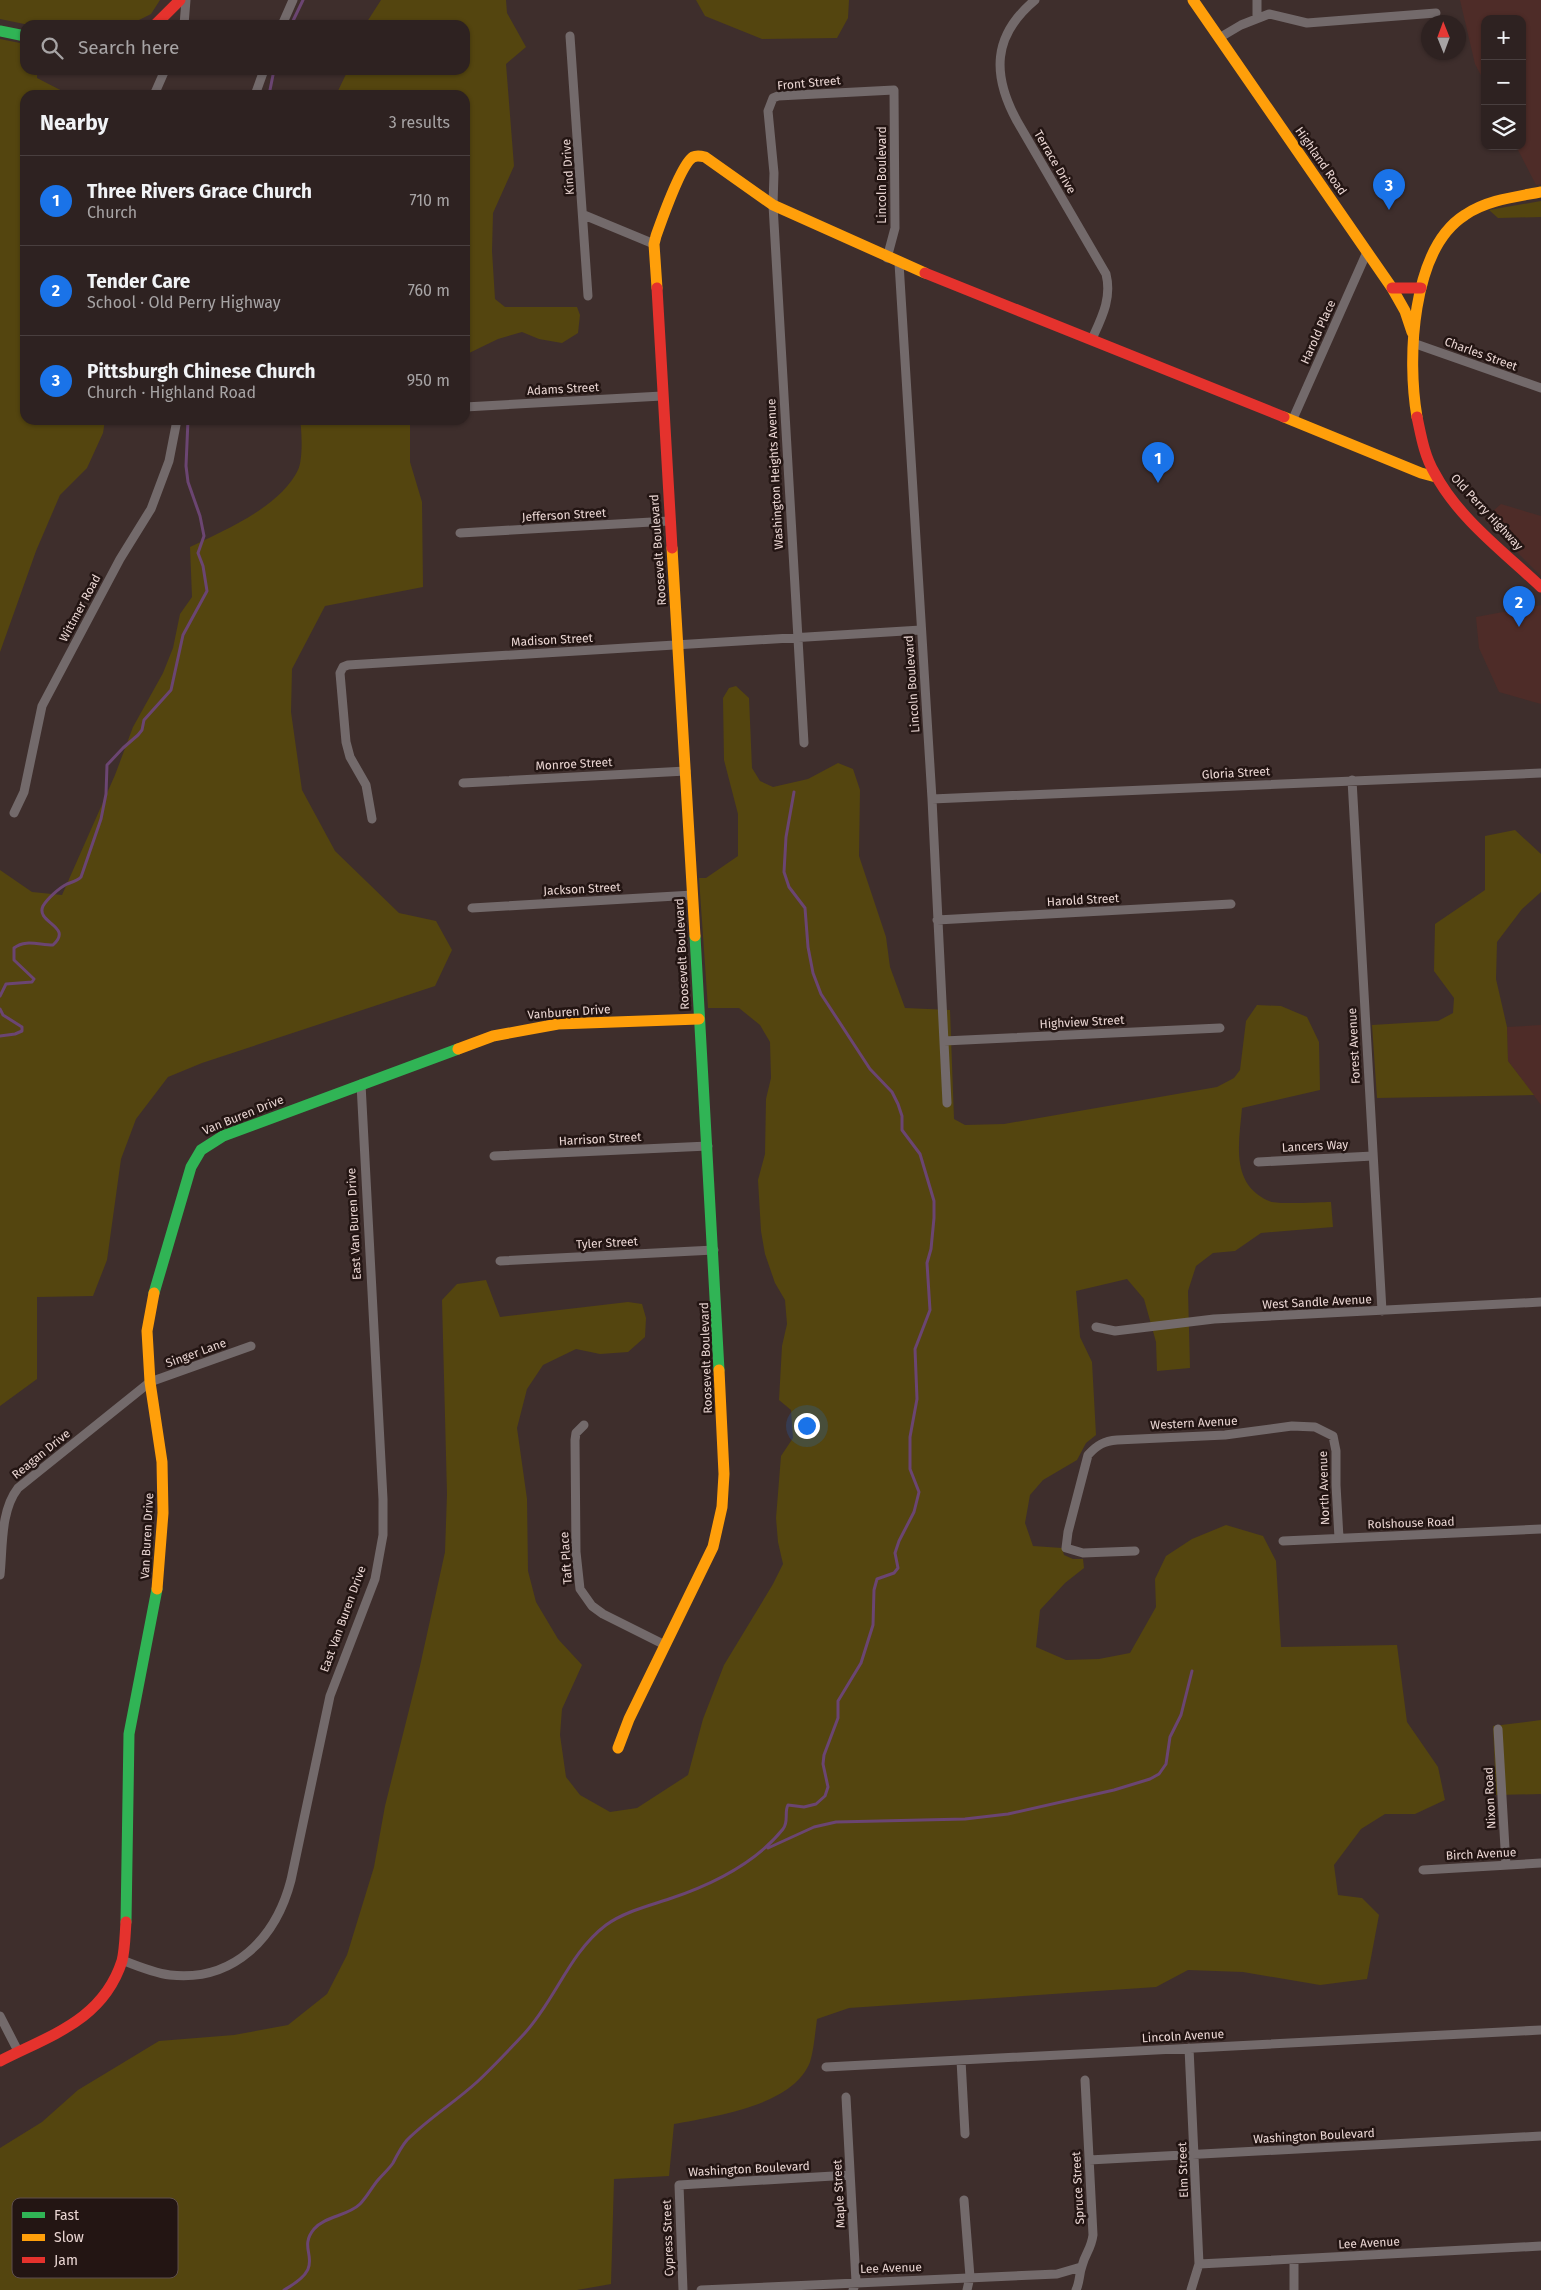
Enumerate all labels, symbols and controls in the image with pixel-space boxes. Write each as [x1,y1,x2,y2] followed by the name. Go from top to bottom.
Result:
[1421,15,1466,60] north arrow
[1481,15,1526,150] map controls
[1481,15,1526,60] button: +
[20,20,470,75] search box
[38,34,66,62] icon: search
[78,36,179,59] text: Search here
[1481,60,1526,105] button: −
[777,73,842,93] street label: Front Street
[1481,105,1526,150] button: layers
[40,110,108,136] text: Nearby
[389,113,450,132] text: 3 results
[1292,124,1350,198] street label: Highland Road
[875,126,889,224] street label: Lincoln Boulevard
[1031,128,1079,196] street label: Terrace Drive
[559,139,577,195] street label: Kind Drive
[1373,169,1405,210] pin: 3
[87,180,312,203] text: Three Rivers Grace Church
[52,191,60,210] text: 1
[409,191,450,210] text: 710 m
[87,203,137,222] text: Church
[87,270,190,293] text: Tender Care
[52,281,60,300] text: 2
[408,281,450,300] text: 760 m
[87,293,281,312] text: School · Old Perry Highway
[1298,298,1338,366] street label: Harold Place
[1443,334,1520,374] street label: Charles Street
[87,360,316,383] text: Pittsburgh Chinese Church
[52,371,60,390] text: 3
[407,371,450,390] text: 950 m
[527,380,600,398] street label: Adams Street
[87,383,256,402] text: Church · Highland Road
[764,398,786,550] street label: Washington Heights Avenue
[1142,442,1174,483] pin: 1
[1448,471,1526,553] street label: Old Perry Highway
[647,494,669,606] street label: Roosevelt Boulevard
[521,506,607,524] street label: Jefferson Street
[56,572,104,644] street label: Wittmer Road
[1503,586,1535,627] pin: 2
[511,631,594,649] street label: Madison Street
[902,635,922,733] street label: Lincoln Boulevard
[535,755,613,773] street label: Monroe Street
[1202,764,1271,782] street label: Gloria Street
[543,880,622,898] street label: Jackson Street
[1047,891,1120,909] street label: Harold Street
[672,898,692,1010] street label: Roosevelt Boulevard
[527,1002,611,1022] street label: Vanburen Drive
[1345,1008,1363,1084] street label: Forest Avenue
[1039,1013,1125,1031] street label: Highview Street
[200,1092,286,1138] street label: Van Buren Drive
[558,1130,642,1148] street label: Harrison Street
[1281,1137,1349,1155] street label: Lancers Way
[344,1168,364,1280] street label: East Van Buren Drive
[576,1234,639,1252] street label: Tyler Street
[1262,1292,1372,1312] street label: West Sandle Avenue
[697,1302,715,1414] street label: Roosevelt Boulevard
[164,1336,228,1370] street label: Singer Lane
[794,1413,820,1439] your location
[1150,1414,1238,1432] street label: Western Avenue
[9,1426,73,1482] street label: Reagan Drive
[1316,1451,1332,1525] street label: North Avenue
[138,1492,156,1580] street label: Van Buren Drive
[1367,1514,1455,1532] street label: Rolshouse Road
[557,1531,575,1585] street label: Taft Place
[317,1564,369,1674] street label: East Van Buren Drive
[1481,1767,1499,1829] street label: Nixon Road
[1445,1845,1517,1863] street label: Birch Avenue
[1141,2027,1225,2045] street label: Lincoln Avenue
[1253,2126,1375,2146] street label: Washington Boulevard
[1175,2141,1191,2198] street label: Elm Street
[1069,2150,1087,2225] street label: Spruce Street
[688,2159,810,2179] street label: Washington Boulevard
[830,2159,848,2229] street label: Maple Street
[12,2198,178,2278] legend
[660,2199,676,2277] street label: Cypress Street
[54,2207,80,2224] text: Fast
[54,2229,84,2246] text: Slow
[1338,2234,1400,2252] street label: Lee Avenue
[54,2252,78,2269] text: Jam
[860,2260,922,2276] street label: Lee Avenue

